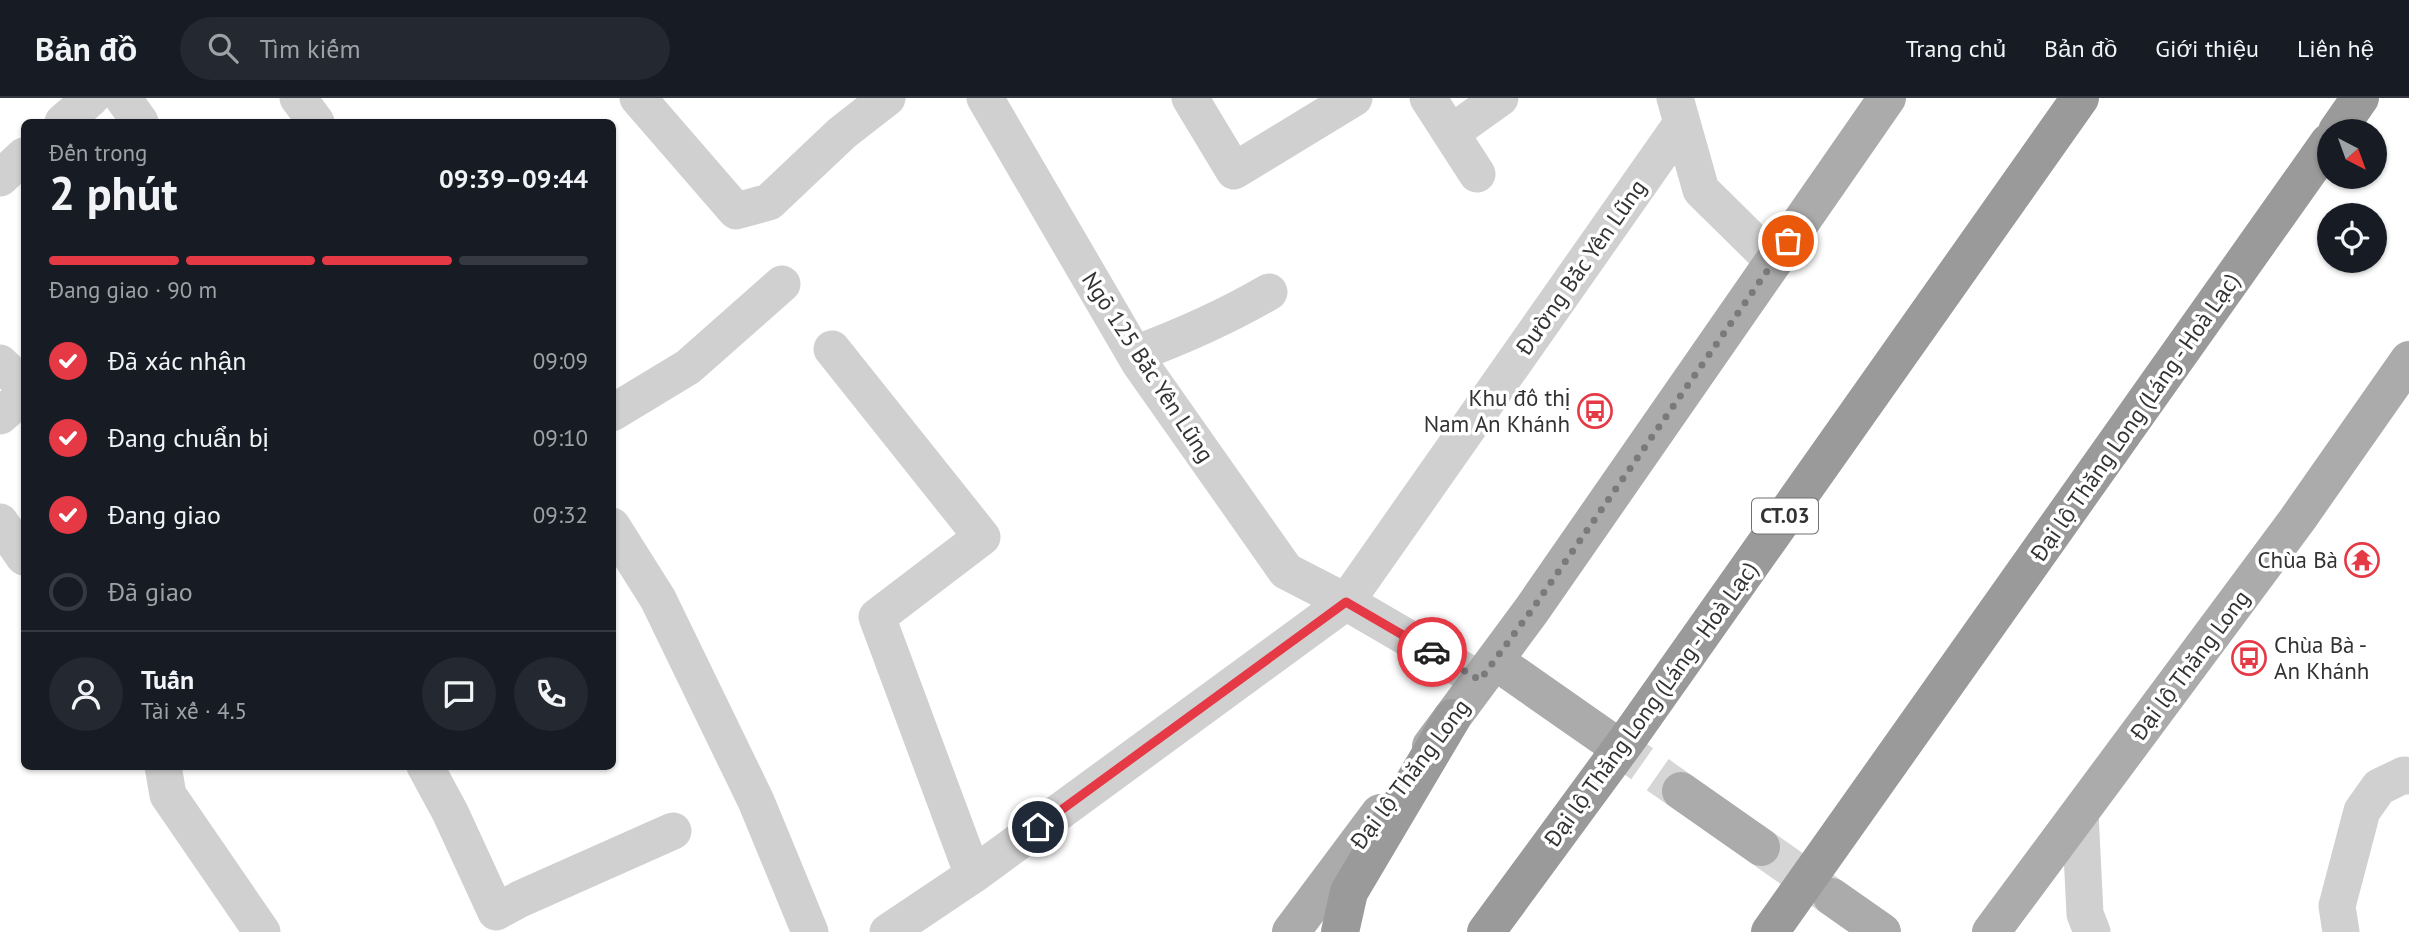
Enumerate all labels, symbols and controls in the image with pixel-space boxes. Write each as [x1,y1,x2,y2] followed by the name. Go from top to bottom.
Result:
[180,17,670,80] search box
[35,27,138,70] text: Bản đồ
[204,29,242,67] icon: search
[260,32,361,65] text: Tìm kiếm
[1905,33,2006,64] text: Trang chủ
[2044,33,2117,64] text: Bản đồ
[2155,33,2259,64] text: Giới thiệu
[2297,33,2374,64] text: Liên hệ
[2317,119,2387,189] north arrow
[2317,119,2387,273] map controls
[49,138,147,167] text: Đến trong
[439,162,588,195] text: 09:39–09:44
[49,163,177,223] text: 2 phút
[1509,173,1652,361] street label: Đường Bắc Yên Lũng
[2317,203,2387,273] button: locate
[1758,211,1818,271] pin
[1769,222,1807,260] icon: bag
[1076,266,1221,467] street label: Ngõ 125 Bắc Yên Lũng
[2023,267,2245,567] street label: Đại lộ Thăng Long (Láng - Hoà Lạc)
[49,275,217,304] text: Đang giao · 90 m
[49,342,87,380] icon: check
[108,344,246,377] text: Đã xác nhận
[533,346,588,375] text: 09:09
[1424,383,1570,438] place label: Khu đô thị Nam An Khánh
[1576,392,1614,430] bus stop icon: Khu đô thị Nam An Khánh
[49,419,87,457] icon: check
[108,421,269,454] text: Đang chuẩn bị
[533,423,588,452] text: 09:10
[49,496,87,534] icon: check
[108,498,221,531] text: Đang giao
[1752,498,1818,534] road number: CT.03
[533,500,588,529] text: 09:32
[2343,541,2381,579] temple icon: Chùa Bà
[2257,545,2338,574] place label: Chùa Bà
[1537,556,1764,853] street label: Đại lộ Thăng Long (Láng - Hoà Lạc)
[108,575,193,608] text: Đã giao
[2123,584,2256,746] street label: Đại lộ Thăng Long
[1397,617,1467,687] courier
[2274,630,2369,685] place label: Chùa Bà - An Khánh
[1413,633,1451,671] icon: car
[2230,639,2268,677] bus stop icon: Chùa Bà - An Khánh
[49,657,123,731] button: person
[422,657,496,731] button: chat
[514,657,588,731] button: phone
[141,663,194,696] text: Tuấn
[1343,693,1476,855] street label: Đại lộ Thăng Long
[141,696,247,725] text: Tài xế · 4.5
[1008,797,1068,857] pin
[1019,808,1057,846] icon: home

